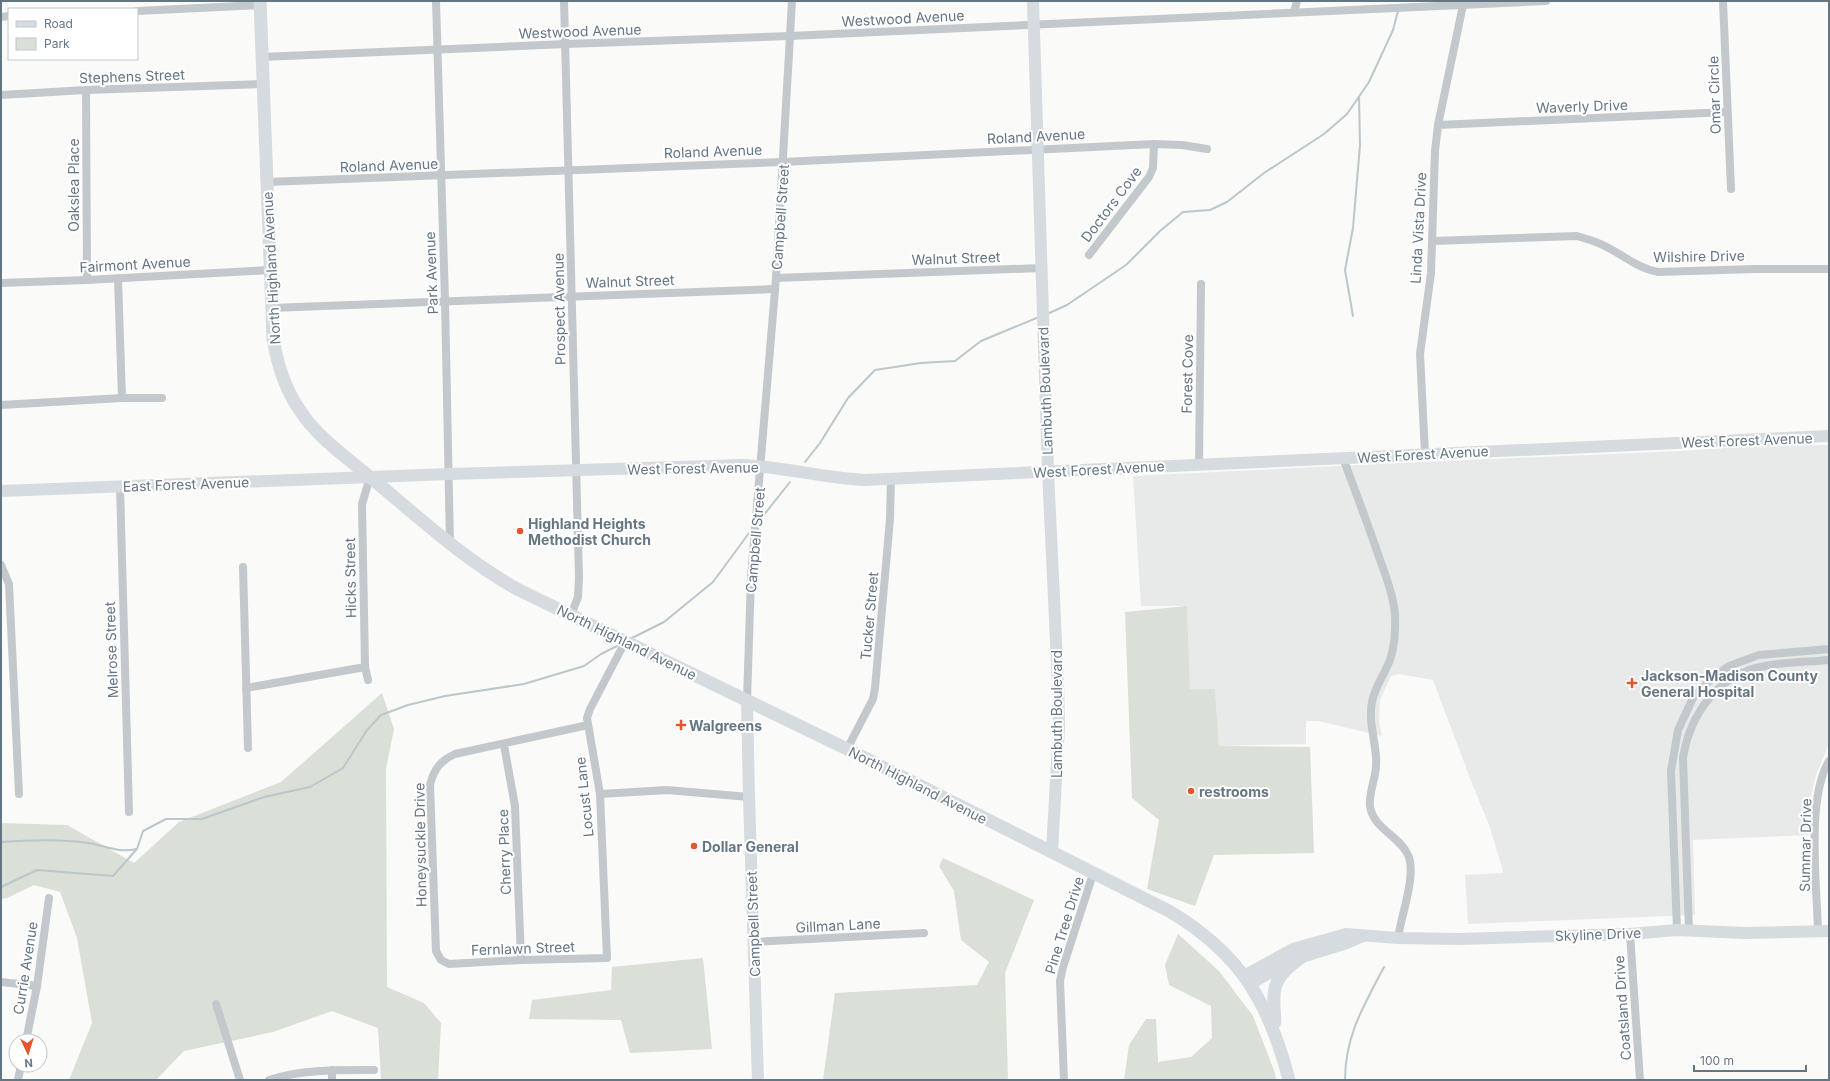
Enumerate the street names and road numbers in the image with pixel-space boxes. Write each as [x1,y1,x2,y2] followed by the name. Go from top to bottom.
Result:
[841,6,965,30] street label: Westwood Avenue
[518,20,642,42] street label: Westwood Avenue
[1704,56,1724,134] street label: Omar Circle
[79,66,186,86] street label: Stephens Street
[1536,96,1628,116] street label: Waverly Drive
[986,125,1086,147] street label: Roland Avenue
[65,138,82,232] street label: Oakslea Place
[664,141,762,161] street label: Roland Avenue
[340,155,438,175] street label: Roland Avenue
[768,163,792,270] street label: Campbell Street
[1077,163,1145,245] street label: Doctors Cove
[1407,172,1429,284] street label: Linda Vista Drive
[259,191,283,345] street label: North Highland Avenue
[421,231,441,315] street label: Park Avenue
[1653,247,1745,265] street label: Wilshire Drive
[911,248,1001,268] street label: Walnut Street
[79,253,191,275] street label: Fairmont Avenue
[550,253,568,365] street label: Prospect Avenue
[585,271,675,291] street label: Walnut Street
[1034,327,1056,455] street label: Lambuth Boulevard
[1178,334,1196,414] street label: Forest Cove
[1681,429,1813,451] street label: West Forest Avenue
[1357,442,1489,466] street label: West Forest Avenue
[1033,457,1165,481] street label: West Forest Avenue
[627,458,759,478] street label: West Forest Avenue
[122,473,250,495] street label: East Forest Avenue
[742,486,768,593] street label: Campbell Street
[341,537,359,618] street label: Hicks Street
[857,571,881,661] street label: Tucker Street
[101,601,121,699] street label: Melrose Street
[554,601,700,683] street label: North Highland Avenue
[1048,650,1065,778] street label: Lambuth Boulevard
[846,743,990,827] street label: North Highland Avenue
[571,756,597,838] street label: Locust Lane
[410,783,430,907] street label: Honeysuckle Drive
[1796,798,1814,892] street label: Summar Drive
[494,809,514,895] street label: Cherry Place
[743,870,763,977] street label: Campbell Street
[1041,874,1087,976] street label: Pine Tree Drive
[795,914,881,936] street label: Gillman Lane
[9,920,41,1016] street label: Currie Avenue
[1554,924,1642,944] street label: Skyline Drive
[471,938,576,958] street label: Fernlawn Street
[1610,955,1634,1061] street label: Coatsland Drive

